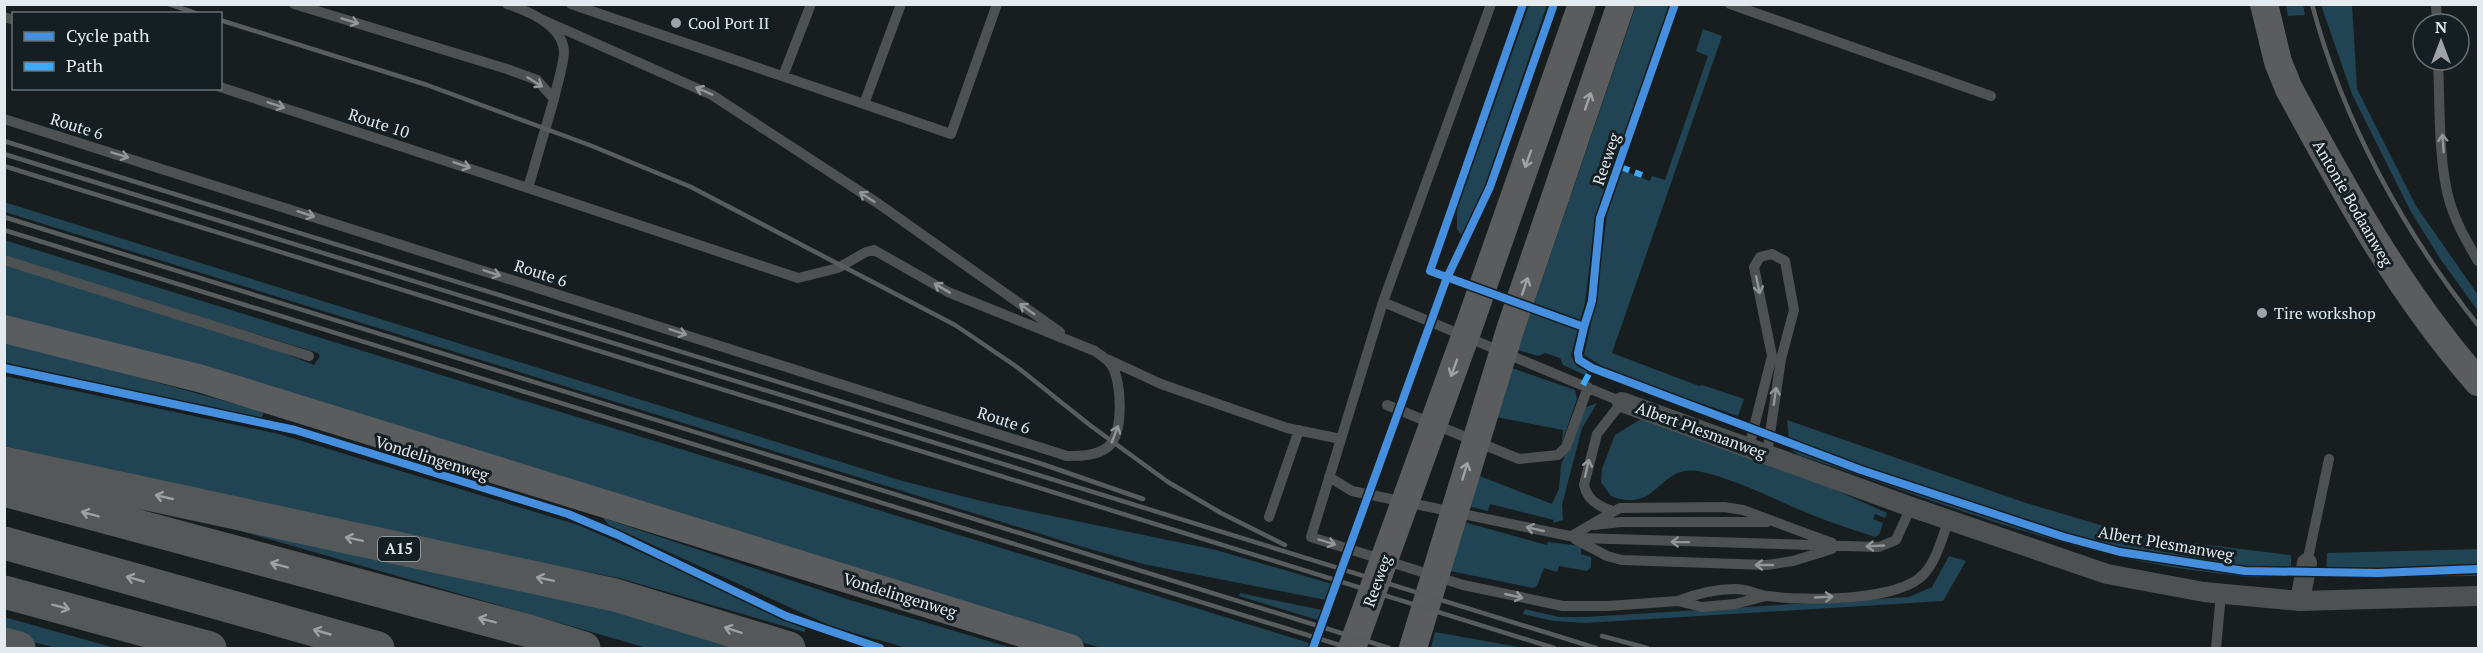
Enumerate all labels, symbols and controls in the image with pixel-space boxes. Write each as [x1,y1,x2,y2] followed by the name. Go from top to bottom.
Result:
[12,12,222,90] legend
[688,12,769,34] place label: Cool Port II
[2411,12,2471,72] north arrow
[340,16,359,27] one-way arrow
[669,16,683,30] marker: Cool Port II
[2435,16,2447,38] text: N
[66,23,150,47] text: Cycle path
[66,53,103,77] text: Path
[526,76,543,88] one-way arrow
[695,85,713,96] one-way arrow
[1583,93,1594,111] one-way arrow
[266,100,285,111] one-way arrow
[346,103,412,143] street label: Route 10
[48,108,107,145] street label: Route 6
[1587,129,1625,188] street label: Reeweg
[2437,134,2448,154] one-way arrow
[2308,136,2398,271] street label: Antonie Bodaanweg
[1521,149,1532,168] one-way arrow
[110,150,129,161] one-way arrow
[452,161,470,172] one-way arrow
[860,191,876,203] one-way arrow
[296,209,315,220] one-way arrow
[512,254,571,292] street label: Route 6
[482,268,501,279] one-way arrow
[1753,275,1764,295] one-way arrow
[1520,277,1531,296] one-way arrow
[934,282,951,294] one-way arrow
[2274,302,2376,324] place label: Tire workshop
[1019,303,1035,315] one-way arrow
[2255,306,2269,320] marker: Tire workshop
[668,327,687,338] one-way arrow
[1448,358,1459,376] one-way arrow
[1770,387,1781,406] one-way arrow
[1633,396,1770,464] street label: Albert Plesmanweg
[975,401,1034,439] street label: Route 6
[1111,425,1122,443] one-way arrow
[372,430,492,486] street label: Vondelingenweg
[1582,459,1594,478] one-way arrow
[1460,462,1471,481] one-way arrow
[155,491,174,503] one-way arrow
[81,508,100,520] one-way arrow
[2097,520,2236,566] street label: Albert Plesmanweg
[1526,523,1545,535] one-way arrow
[345,533,365,544] one-way arrow
[1671,536,1691,548] one-way arrow
[378,537,420,561] road number: A15
[1317,537,1336,548] one-way arrow
[1866,541,1886,552] one-way arrow
[1357,551,1397,610] street label: Reeweg
[269,558,288,570] one-way arrow
[1754,559,1774,571] one-way arrow
[840,567,960,623] street label: Vondelingenweg
[126,573,145,584] one-way arrow
[536,573,555,584] one-way arrow
[1504,591,1523,603] one-way arrow
[1814,592,1834,603] one-way arrow
[51,601,70,613] one-way arrow
[478,614,497,626] one-way arrow
[724,624,743,635] one-way arrow
[313,626,332,638] one-way arrow

